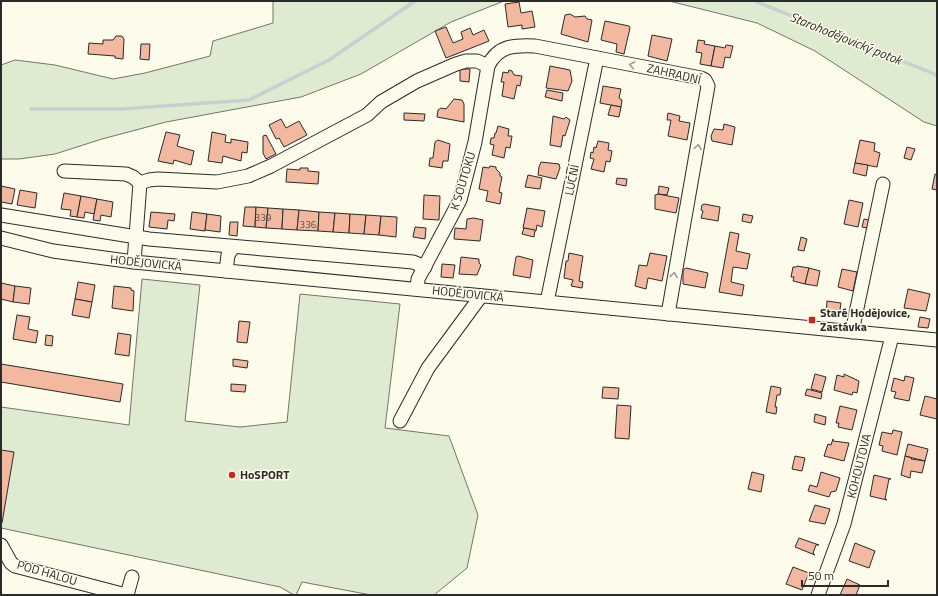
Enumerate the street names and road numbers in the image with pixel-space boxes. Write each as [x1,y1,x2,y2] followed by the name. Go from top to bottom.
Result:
[645,58,704,89] street label: ZAHRADNÍ
[445,149,480,212] street label: K SOUTOKU
[559,162,584,197] street label: LUČNÍ
[109,249,183,276] street label: HODĚJOVICKÁ
[431,280,505,307] street label: HODĚJOVICKÁ
[841,432,876,500] street label: KOHOUTOVA
[15,555,79,590] street label: POD HALOU

